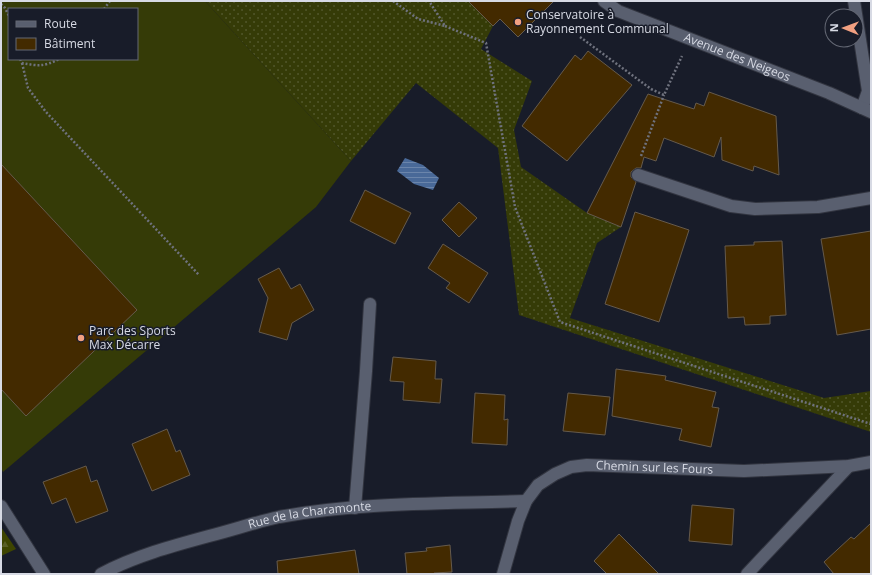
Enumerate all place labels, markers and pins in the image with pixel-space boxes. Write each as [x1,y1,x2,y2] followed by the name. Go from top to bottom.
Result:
[526,6,669,37] place label: Conservatoire à Rayonnement Communal
[513,17,523,27] marker: Conservatoire à Rayonnement Communal
[89,322,176,353] place label: Parc des Sports Max Décarre
[76,333,86,343] marker: Parc des Sports Max Décarre

